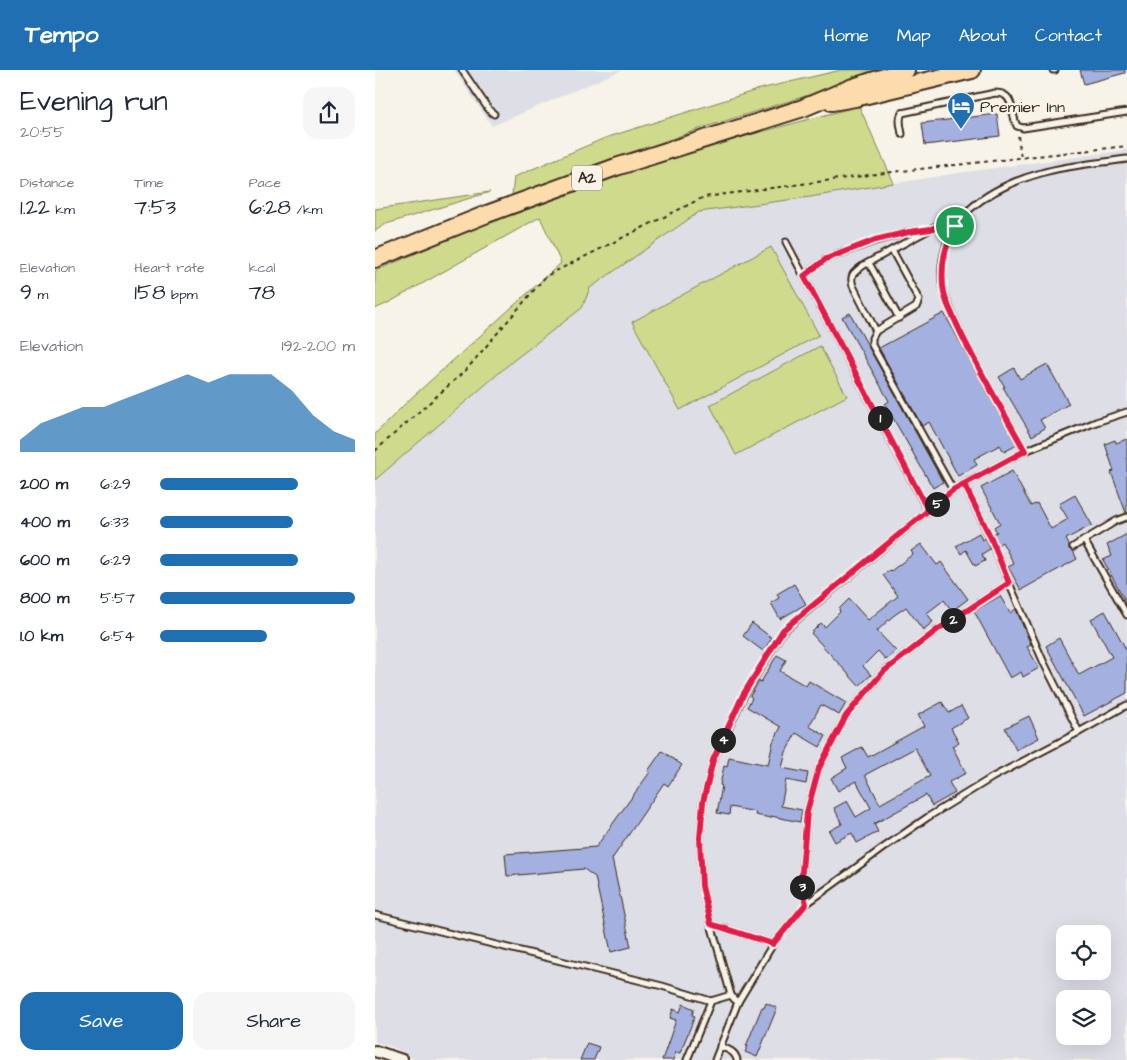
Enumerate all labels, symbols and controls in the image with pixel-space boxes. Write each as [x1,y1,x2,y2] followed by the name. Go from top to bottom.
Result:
[25,18,98,52] text: Tempo
[824,23,869,48] text: Home
[897,23,931,48] text: Map
[959,23,1007,48] text: About
[1035,23,1102,48] text: Contact
[20,82,168,121] text: Evening run
[303,87,355,139] button: share
[946,91,976,130] hotel icon: Premier Inn
[980,96,1065,118] place label: Premier Inn
[20,121,65,143] text: 20:55
[572,166,602,190] road number: A2
[20,173,74,193] text: Distance
[134,173,164,193] text: Time
[249,173,281,193] text: Pace
[20,193,50,222] text: 1.22
[134,193,176,222] text: 7:53
[249,193,291,222] text: 6:28
[50,200,75,220] text: km
[291,200,322,220] text: /km
[934,205,976,247] pin
[941,212,969,240] icon: arrive
[20,258,75,278] text: Elevation
[134,258,205,278] text: Heart rate
[249,258,275,278] text: kcal
[20,278,32,307] text: 9
[134,278,166,307] text: 158
[249,278,275,307] text: 78
[32,285,48,305] text: m
[166,285,198,305] text: bpm
[20,335,83,357] text: Elevation
[282,335,355,357] text: 192–200 m
[867,406,893,430] pin: 1
[880,408,881,428] text: 1
[20,473,68,495] text: 200 m
[100,473,131,495] text: 6:29
[925,492,949,516] pin: 5
[933,494,942,514] text: 5
[20,511,70,533] text: 400 m
[100,511,129,533] text: 6:33
[20,549,69,571] text: 600 m
[100,549,131,571] text: 6:29
[20,587,69,609] text: 800 m
[100,587,135,609] text: 5:57
[941,608,965,632] pin: 2
[949,610,958,630] text: 2
[20,625,63,647] text: 1.0 km
[100,625,135,647] text: 6:54
[711,728,735,752] pin: 4
[719,730,728,750] text: 4
[789,874,815,900] pin: 3
[799,877,806,897] text: 3
[1056,925,1111,1045] map controls
[1056,925,1111,980] button: locate
[1056,990,1111,1045] button: layers
[20,992,183,1050] button: Save
[193,992,355,1050] button: Share

